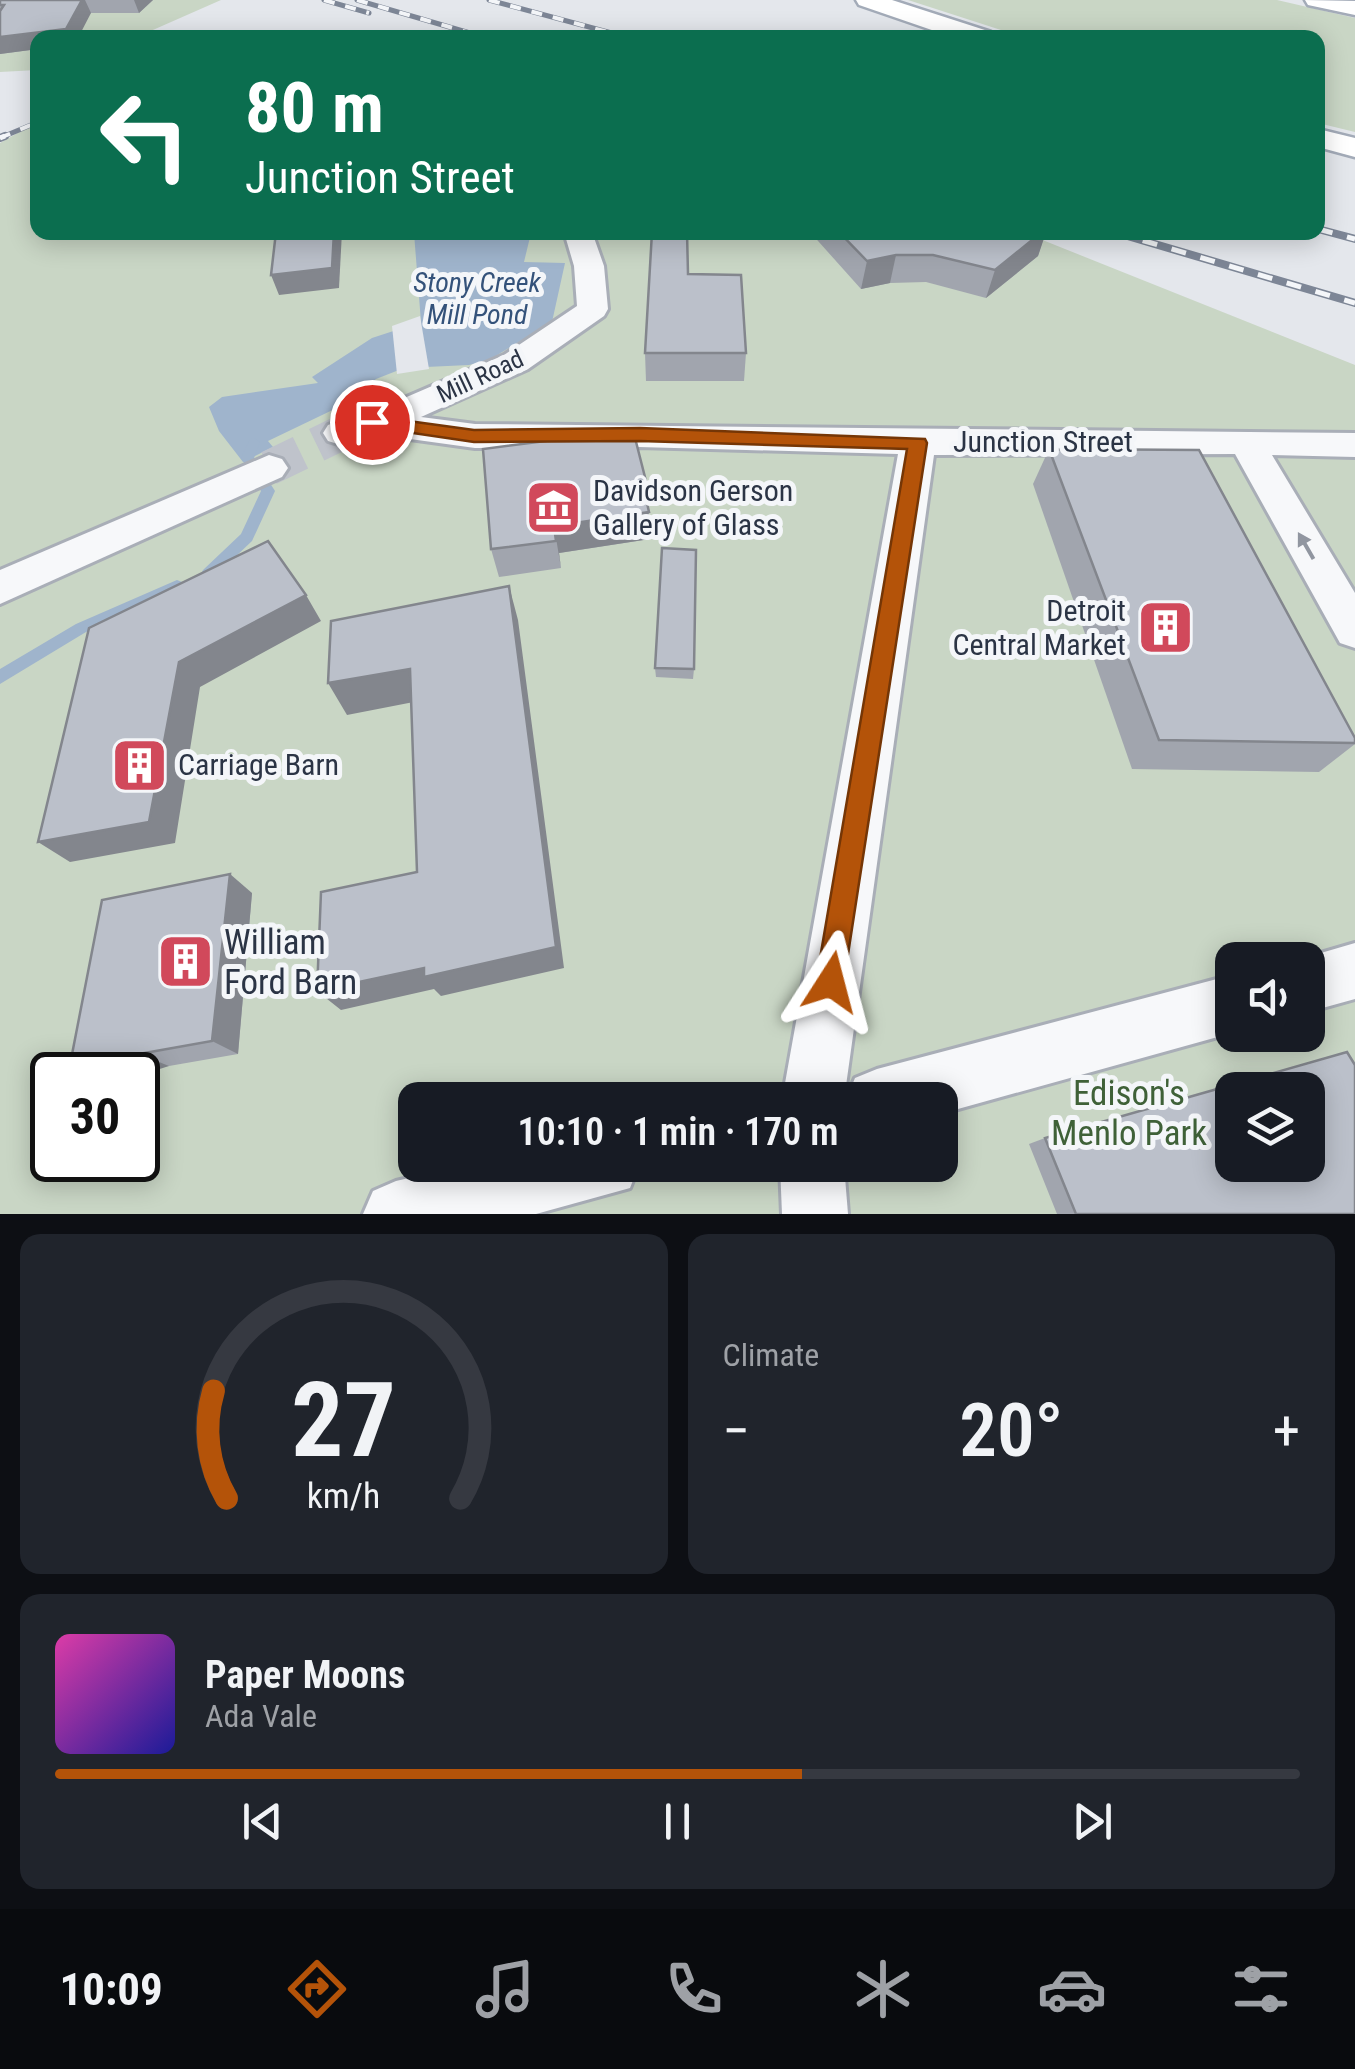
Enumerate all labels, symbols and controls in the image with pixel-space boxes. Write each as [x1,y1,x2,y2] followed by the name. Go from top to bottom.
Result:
[245,67,384,149] text: 80 m
[80,70,210,200] icon: left
[245,151,515,204] text: Junction Street
[413,266,541,331] water label: Stony Creek Mill Pond
[432,344,528,409] street label: Mill Road
[330,380,415,465] pin
[345,395,400,450] icon: arrive
[953,424,1133,459] street label: Junction Street
[593,473,793,542] place label: Davidson Gerson Gallery of Glass
[524,478,584,538] museum icon: Davidson Gerson Gallery of Glass
[1298,532,1316,560] one-way arrow
[952,593,1126,662] place label: Detroit Central Market
[1135,598,1195,658] building icon: Detroit Central Market
[109,735,169,795] building icon: Carriage Barn
[178,747,339,782] place label: Carriage Barn
[224,922,357,1003] place label: William Ford Barn
[779,930,883,1034] position arrow
[155,932,215,992] building icon: William Ford Barn
[1215,942,1325,1182] map controls
[1215,942,1325,1052] button: sound
[30,1052,160,1182] speed limit sign: 30
[1215,1072,1325,1182] button: layers
[1051,1073,1207,1154] park label: Edison's Menlo Park
[518,1110,838,1154] text: 10:10 · 1 min · 170 m
[723,1336,819,1374] text: Climate
[291,1360,396,1481] text: 27
[959,1386,1064,1474] text: 20°
[723,1399,750,1463] text: −
[1273,1399,1300,1463] text: +
[307,1475,381,1517] text: km/h
[205,1653,405,1697] text: Paper Moons
[205,1697,317,1735] text: Ada Vale
[235,1794,290,1849] icon: previous
[650,1794,705,1849] icon: pause
[1065,1794,1120,1849] icon: next
[282,1954,352,2024] icon: directions
[470,1954,540,2024] icon: music
[659,1954,729,2024] icon: phone
[848,1954,918,2024] icon: climate
[1037,1954,1107,2024] icon: car
[1226,1954,1296,2024] icon: filters
[59,1963,163,2016] text: 10:09

